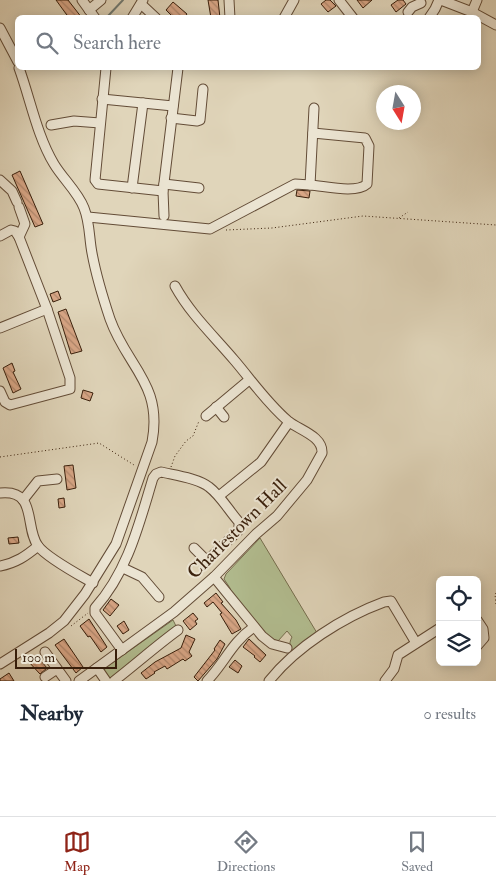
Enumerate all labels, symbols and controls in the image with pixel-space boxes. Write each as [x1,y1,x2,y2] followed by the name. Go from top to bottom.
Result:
[15,15,481,70] search box
[33,29,61,57] icon: search
[73,31,161,55] text: Search here
[376,85,421,130] north arrow
[182,474,292,584] street label: Charlestown Hall
[436,576,481,666] map controls
[436,576,481,621] button: locate
[436,621,481,666] button: layers
[15,646,118,669] scale bar
[22,649,55,666] text: 100 m
[20,700,83,727] text: Nearby
[423,704,476,724] text: 0 results
[63,828,91,875] tab: Map
[217,828,275,875] tab: Directions
[401,828,433,875] tab: Saved

